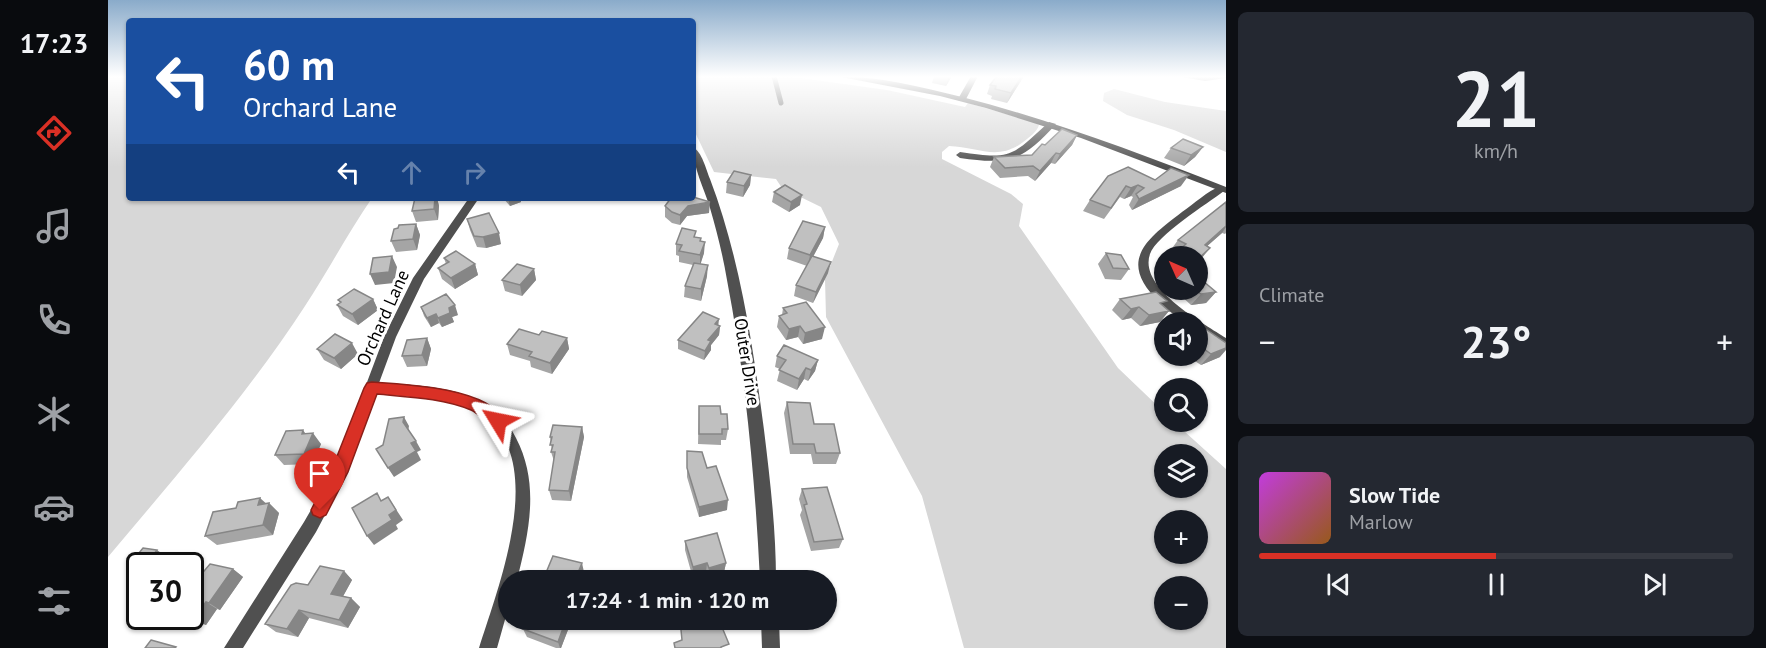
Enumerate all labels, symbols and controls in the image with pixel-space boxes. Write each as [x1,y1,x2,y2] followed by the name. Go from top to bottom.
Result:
[20,26,88,60] text: 17:23
[243,37,335,92] text: 60 m
[144,42,222,120] icon: left
[1452,48,1540,149] text: 21
[243,90,397,124] text: Orchard Lane
[33,112,75,154] icon: directions
[1474,138,1518,164] text: km/h
[332,156,365,189] icon: left
[395,156,428,189] icon: ahead
[458,156,491,189] icon: right
[33,205,75,247] icon: music
[1154,246,1208,300] north arrow
[1154,246,1208,630] map controls
[351,266,414,369] street label: Orchard Lane
[1259,282,1325,308] text: Climate
[33,299,75,341] icon: phone
[1154,312,1208,366] button: sound
[1461,312,1531,370] text: 23°
[729,317,766,407] street label: Outer Drive
[1259,320,1276,363] text: −
[1716,320,1733,363] text: +
[1154,378,1208,432] button: search
[466,389,530,453] position arrow
[33,393,75,435] icon: climate
[1154,444,1208,498] button: layers
[294,448,345,510] pin
[303,457,336,490] icon: arrive
[1349,481,1440,509] text: Slow Tide
[33,486,75,528] icon: car
[1349,509,1413,535] text: Marlow
[1154,510,1208,564] button: +
[126,552,204,630] speed limit sign: 30
[1322,568,1355,601] icon: previous
[1480,568,1513,601] icon: pause
[1638,568,1671,601] icon: next
[1154,576,1208,630] button: −
[33,580,75,622] icon: filters
[566,586,769,614] text: 17:24 · 1 min · 120 m

